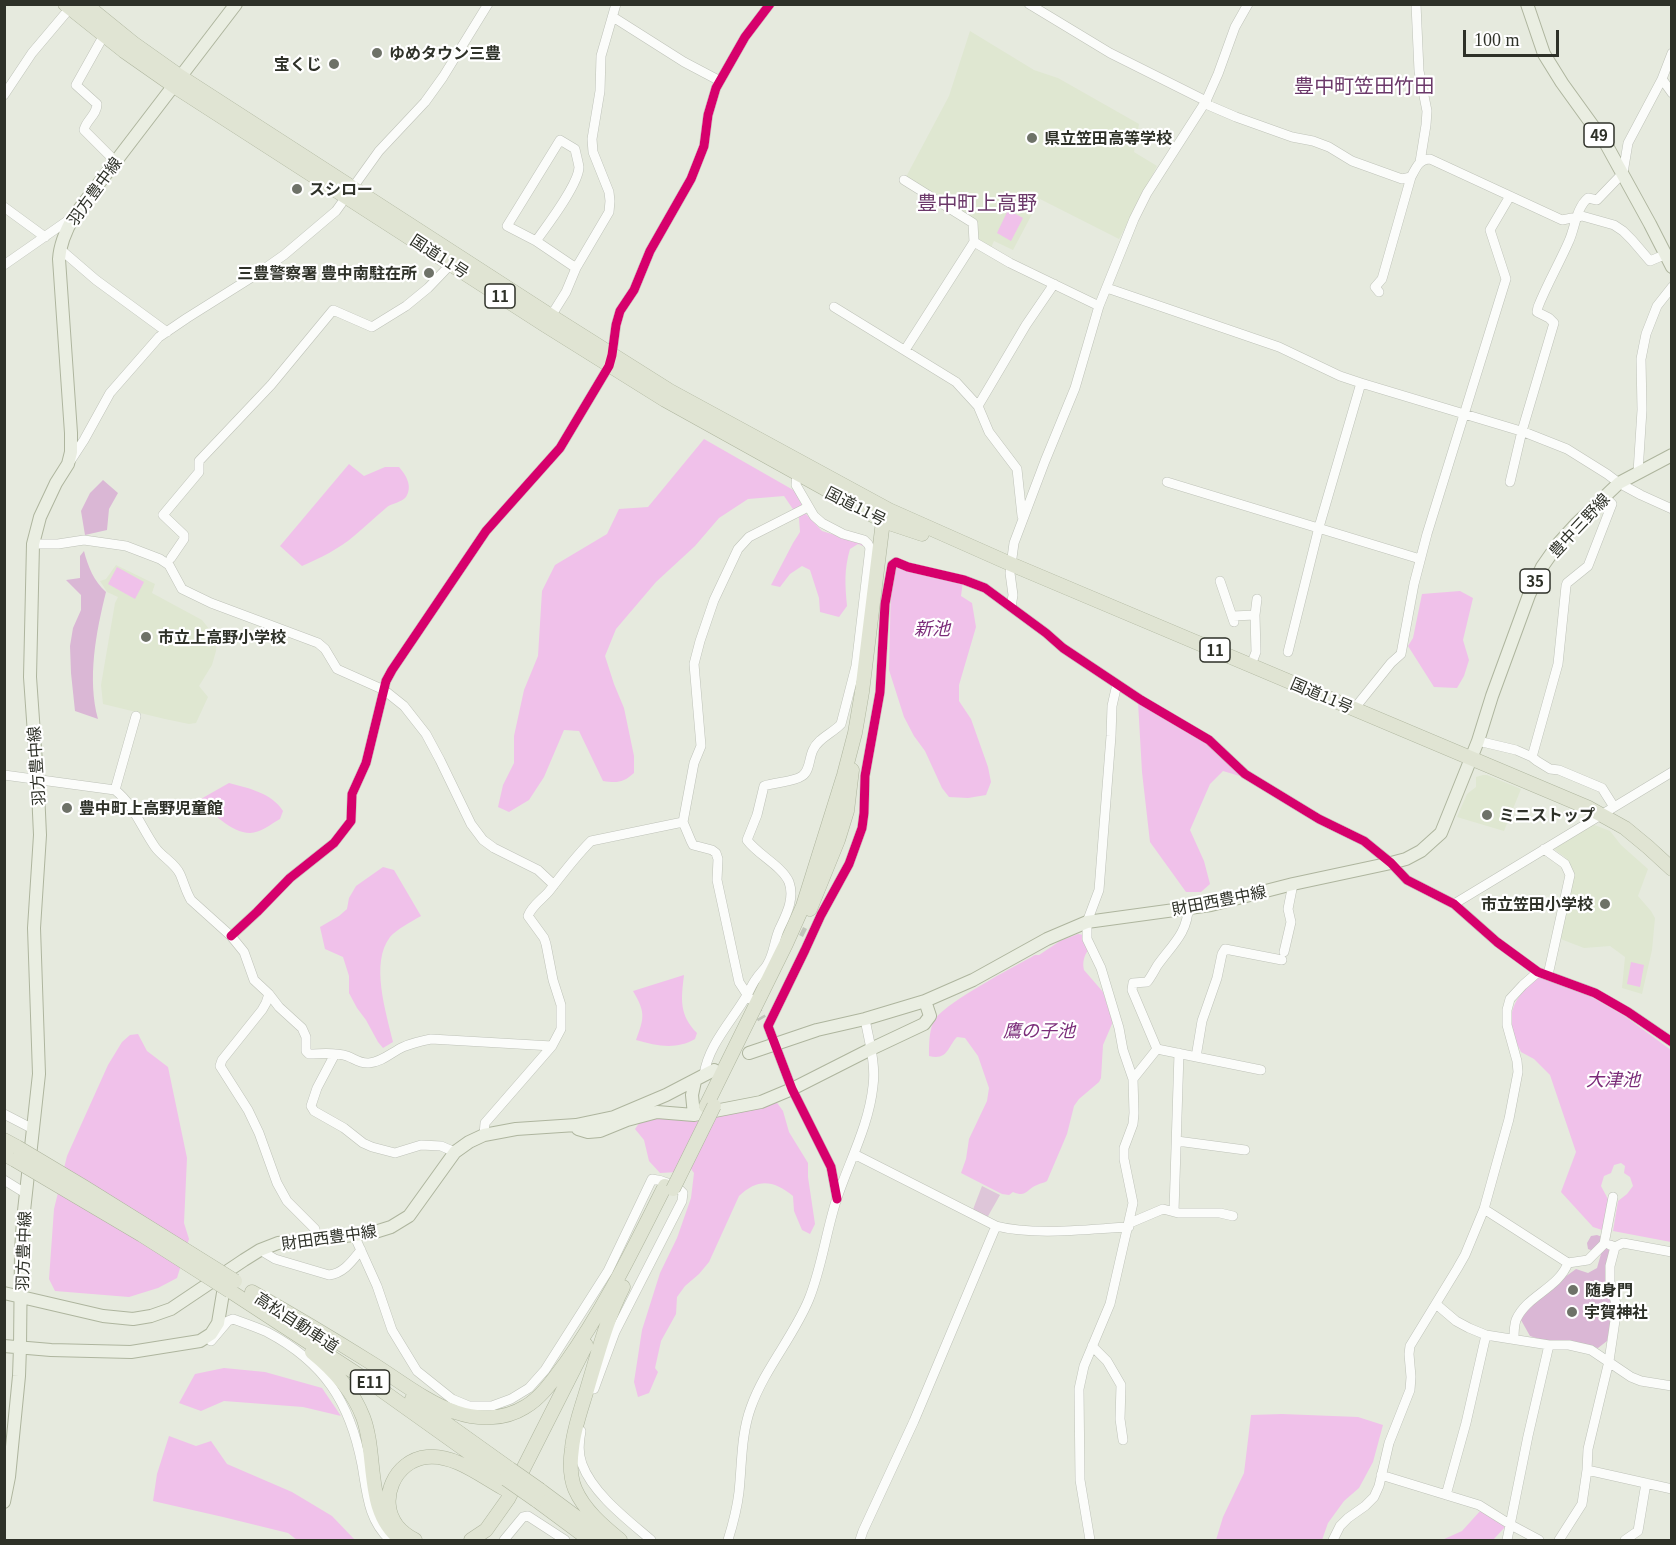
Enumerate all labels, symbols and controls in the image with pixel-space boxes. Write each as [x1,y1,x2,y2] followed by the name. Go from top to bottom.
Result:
[1466,18,1562,56] scale bar
[1474,30,1520,50] text: 100 m
[389,43,501,63] place label: ゆめタウン三豊
[370,46,384,60] marker: ゆめタウン三豊
[274,54,322,74] place label: 宝くじ
[327,57,341,71] marker: 宝くじ
[1294,73,1434,97] district label: 豊中町笠田竹田
[1584,123,1614,147] road number: 49
[1044,128,1172,148] place label: 県立笠田高等学校
[1025,131,1039,145] marker: 県立笠田高等学校
[63,153,125,229] street label: 羽方豊中線
[309,179,373,199] place label: スシロー
[290,182,304,196] marker: スシロー
[917,190,1037,214] district label: 豊中町上高野
[407,230,473,282] street label: 国道11号
[237,263,417,283] place label: 三豊警察署 豊中南駐在所
[422,266,436,280] marker: 三豊警察署 豊中南駐在所
[485,284,515,308] road number: 11
[822,483,890,529] street label: 国道11号
[1545,489,1613,561] street label: 豊中三野線
[1520,569,1550,593] road number: 35
[914,617,950,639] water label: 新池
[158,627,286,647] place label: 市立上高野小学校
[139,630,153,644] marker: 市立上高野小学校
[1200,638,1230,662] road number: 11
[1288,673,1356,717] street label: 国道11号
[24,725,48,807] street label: 羽方豊中線
[79,798,223,818] place label: 豊中町上高野児童館
[60,801,74,815] marker: 豊中町上高野児童館
[1499,805,1595,825] place label: ミニストップ
[1480,808,1494,822] marker: ミニストップ
[1170,881,1268,919] street label: 財田西豊中線
[1481,894,1593,914] place label: 市立笠田小学校
[1598,897,1612,911] marker: 市立笠田小学校
[1003,1019,1075,1041] water label: 鷹の子池
[1586,1068,1640,1090] water label: 大津池
[12,1211,34,1291] street label: 羽方豊中線
[280,1221,378,1253] street label: 財田西豊中線
[1585,1280,1633,1300] place label: 随身門
[1566,1283,1580,1297] marker: 随身門
[252,1288,342,1356] street label: 高松自動車道
[1584,1302,1648,1322] place label: 宇賀神社
[1565,1305,1579,1319] marker: 宇賀神社
[350,1370,389,1394] road number: E11

